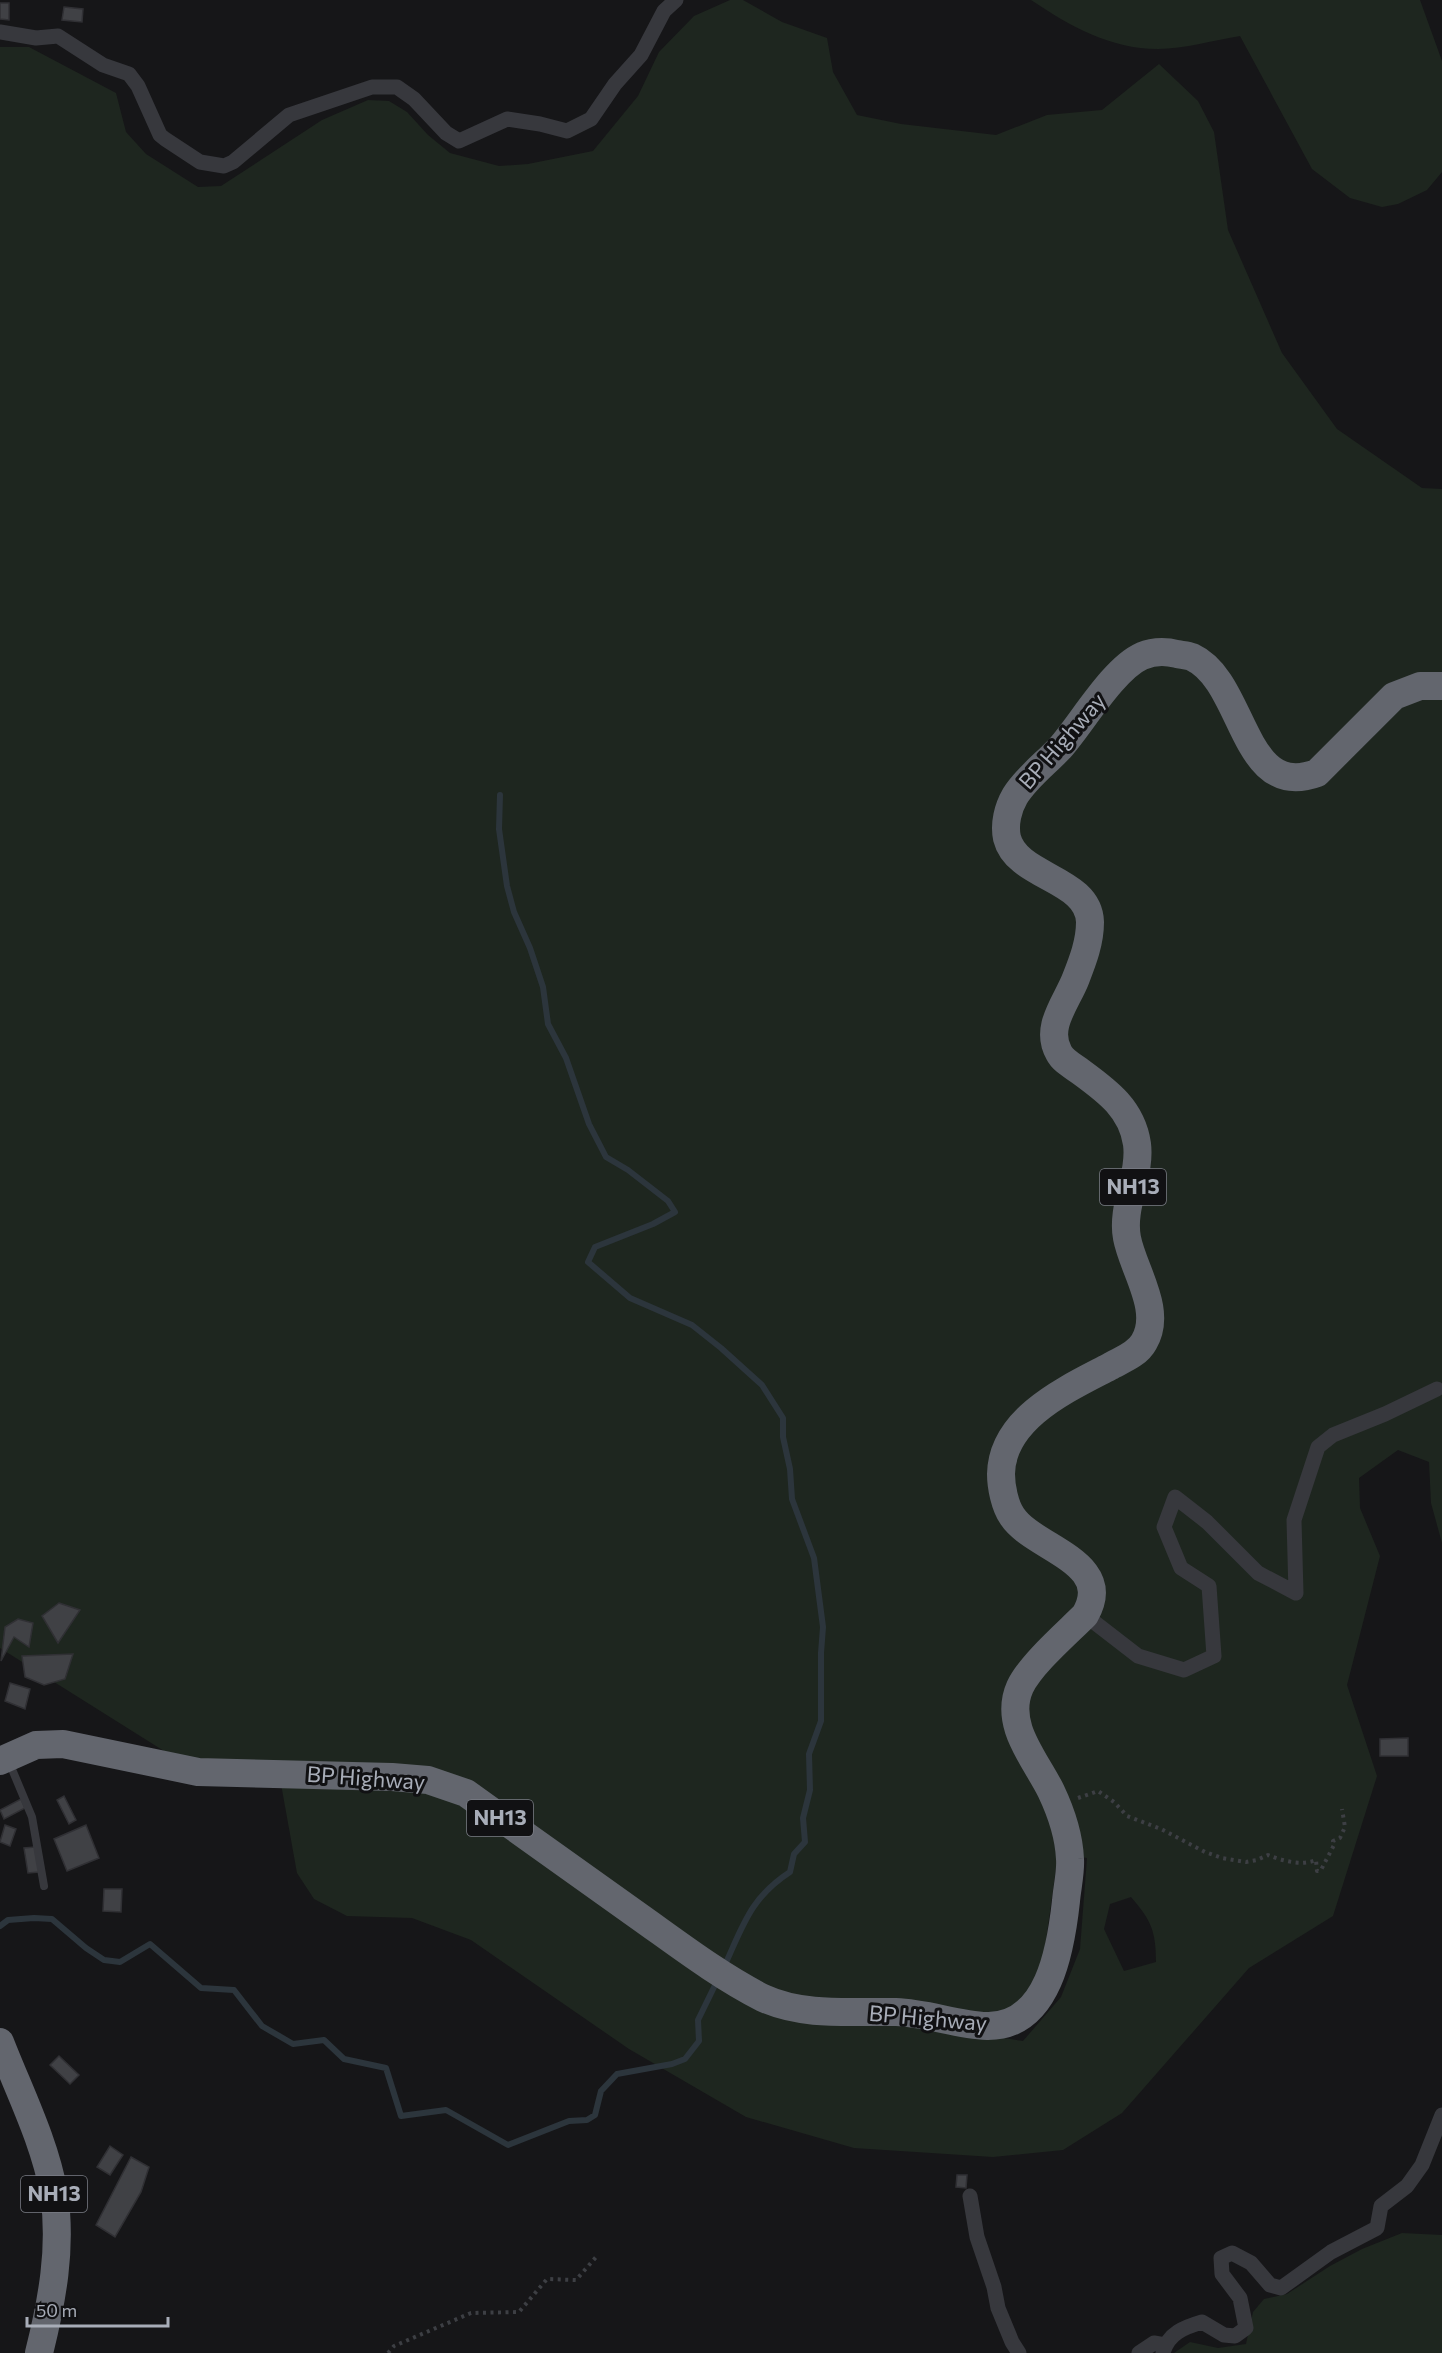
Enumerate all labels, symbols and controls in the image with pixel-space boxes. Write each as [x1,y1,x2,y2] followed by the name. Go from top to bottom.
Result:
[1013,687,1111,794] street label: BP Highway
[1100,1169,1166,1205] road number: NH13
[306,1760,426,1795] street label: BP Highway
[467,1800,533,1836] road number: NH13
[868,1999,988,2036] street label: BP Highway
[21,2176,87,2212] road number: NH13
[27,2290,168,2328] scale bar
[36,2299,77,2321] text: 50 m

